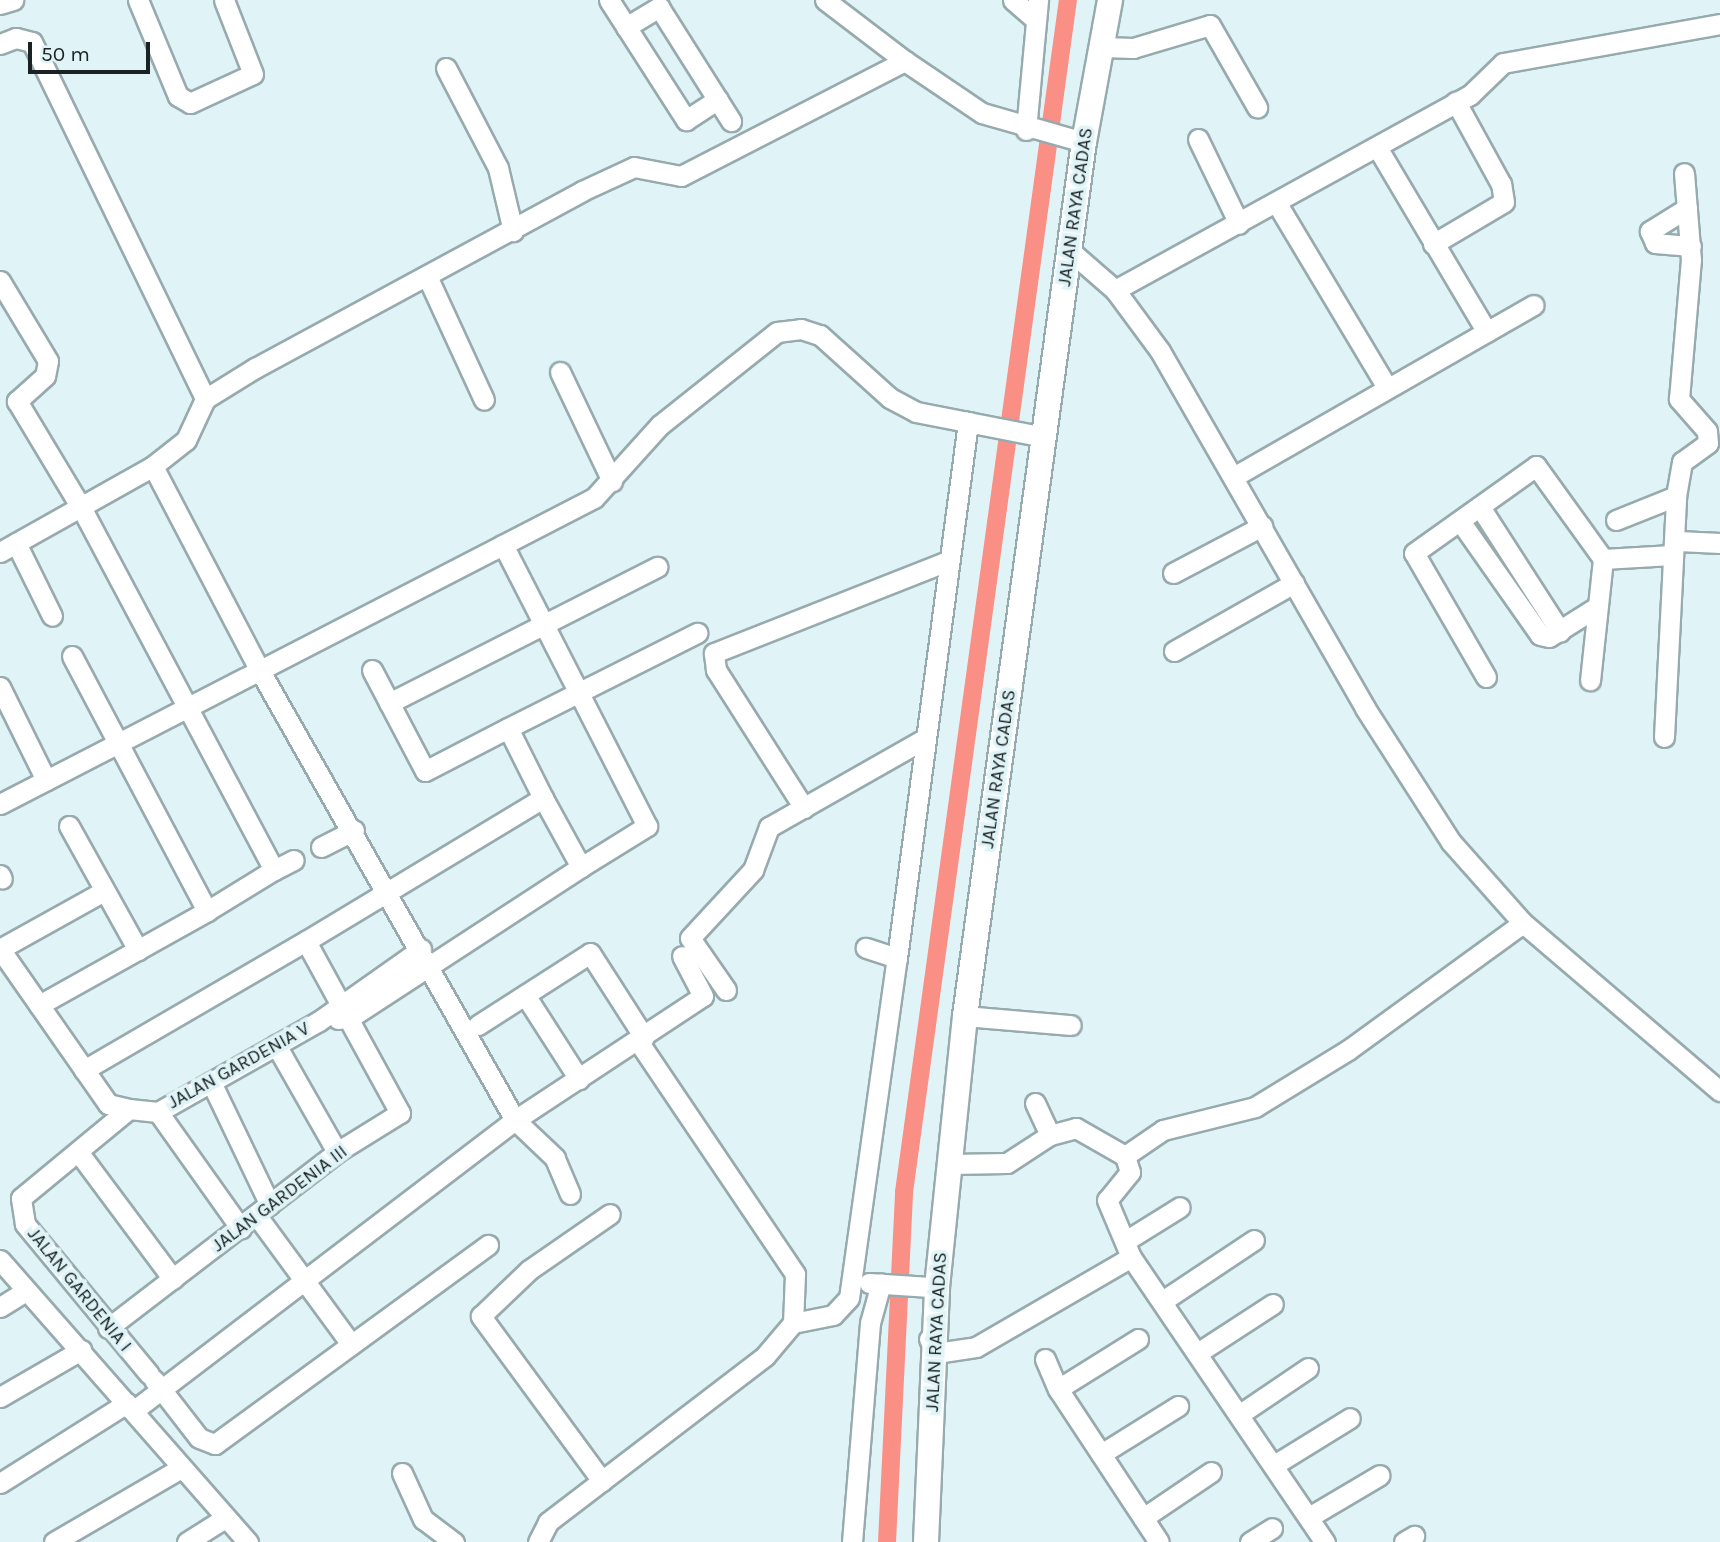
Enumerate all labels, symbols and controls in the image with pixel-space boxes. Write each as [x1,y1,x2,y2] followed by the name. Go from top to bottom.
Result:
[32,28,154,72] scale bar
[41,42,90,66] text: 50 m
[1054,126,1098,288] street label: JALAN RAYA CADAS
[977,688,1021,850] street label: JALAN RAYA CADAS
[164,1018,314,1114] street label: JALAN GARDENIA V
[208,1141,352,1257] street label: JALAN GARDENIA III
[22,1223,136,1357] street label: JALAN GARDENIA I
[921,1252,953,1412] street label: JALAN RAYA CADAS

